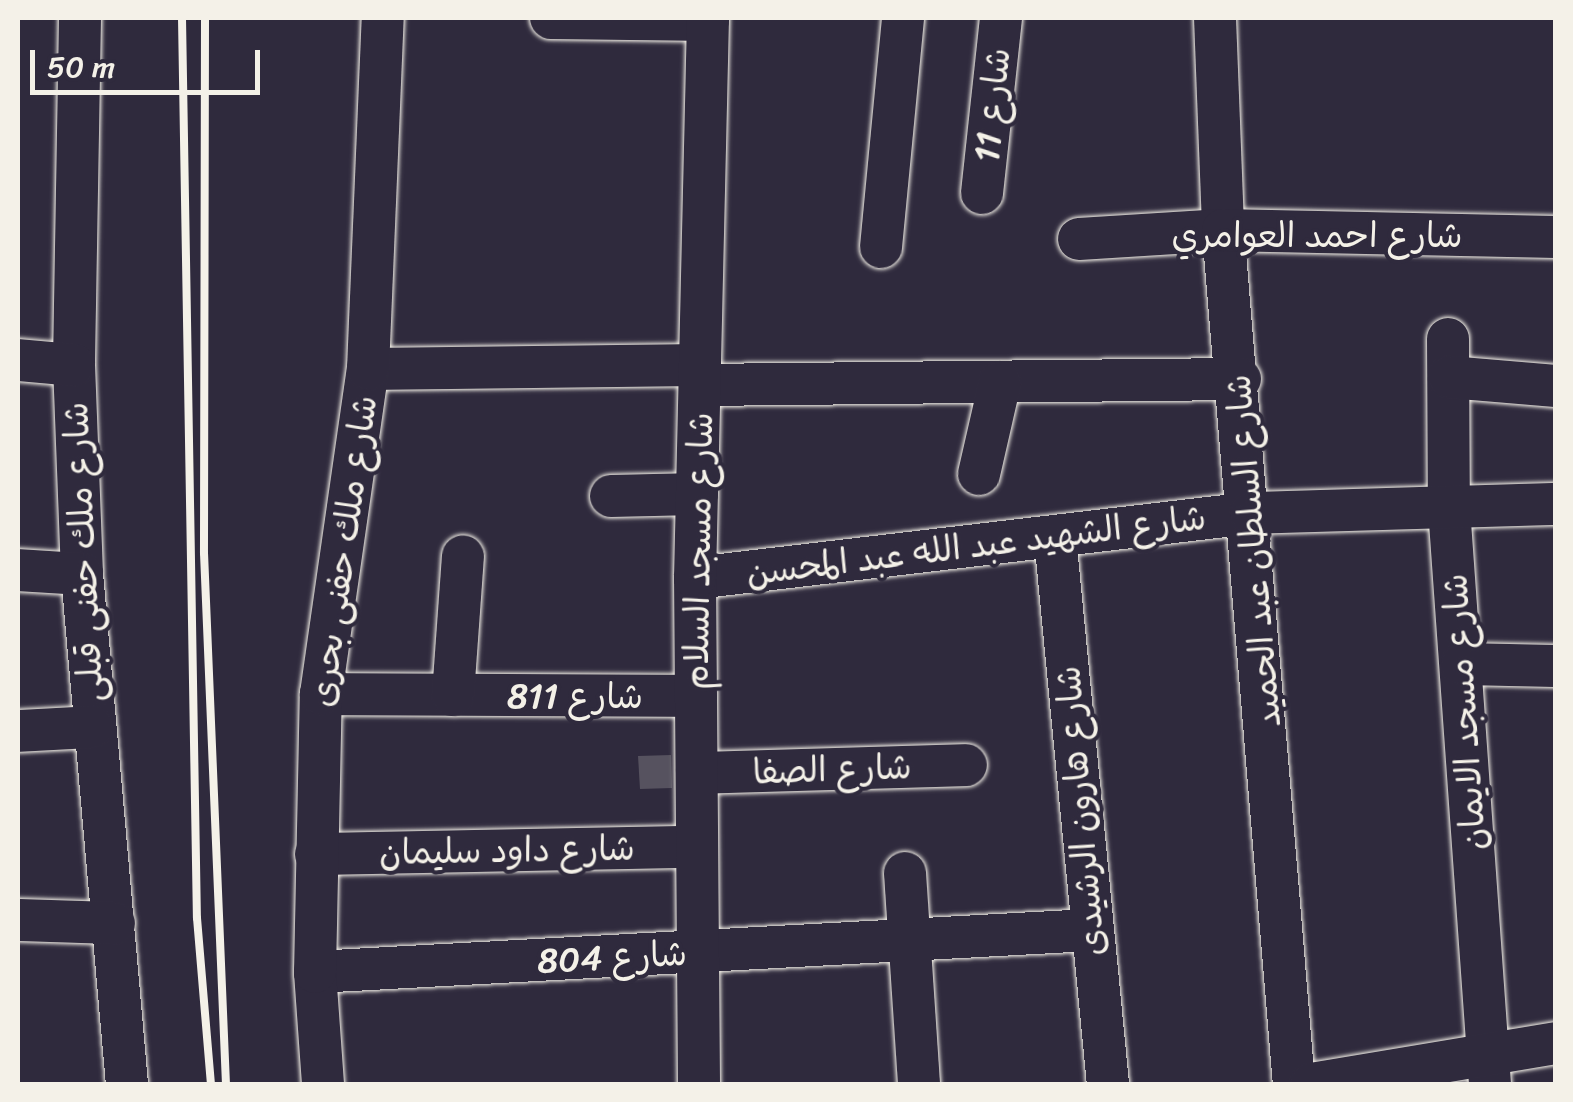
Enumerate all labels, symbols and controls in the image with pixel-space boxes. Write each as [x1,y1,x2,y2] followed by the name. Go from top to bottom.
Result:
[35,30,265,92] scale bar
[47,40,115,94] text: 50 m
[965,46,1019,164] street label: شارع 11
[1171,214,1463,256] street label: شارع احمد العوامري
[1217,373,1289,729] street label: شارع السلطان عبد الحميد
[300,393,386,709] street label: شارع ملك حفنى بحرى
[54,401,112,703] street label: شارع ملك حفنى قبلى
[675,412,721,690] street label: شارع مسجد السلام
[744,496,1208,594] street label: شارع الشهيد عبد الله عبد المحسن
[1433,572,1495,852] street label: شارع مسجد الايمان
[1046,664,1114,958] street label: شارع هارون الرشيدى
[507,675,643,717] street label: شارع 811
[752,745,912,793] street label: شارع الصفا
[379,827,635,873] street label: شارع داود سليمان
[536,932,688,982] street label: شارع 804

